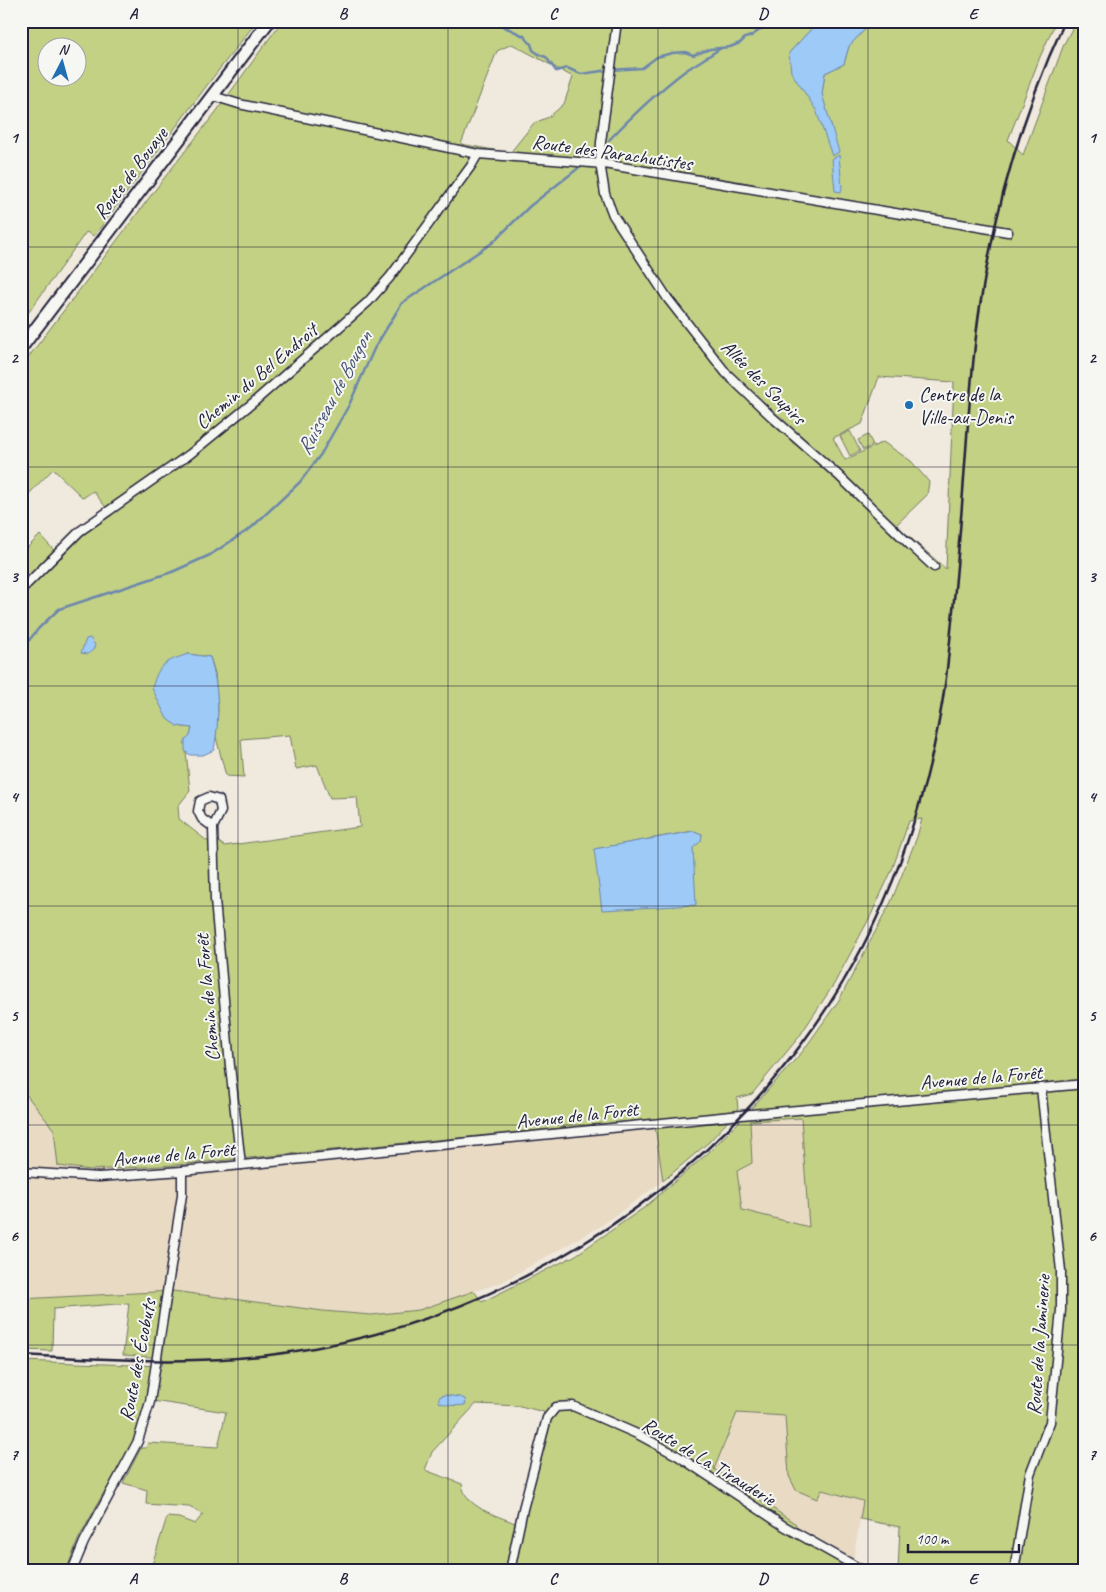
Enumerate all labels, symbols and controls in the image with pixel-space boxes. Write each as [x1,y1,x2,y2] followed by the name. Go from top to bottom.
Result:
[129,4,139,24] text: A
[339,4,349,24] text: B
[549,4,559,24] text: C
[758,4,769,24] text: D
[969,4,980,24] text: E
[38,38,88,88] north arrow
[58,41,71,59] text: N
[88,121,174,224] street label: Route de Bouaye
[10,128,19,148] text: 1
[1088,128,1097,148] text: 1
[530,129,696,176] street label: Route des Parachutistes
[190,316,325,435] street label: Chemin du Bel Endroit
[291,325,378,459] water label: Ruisseau de Bougon
[716,335,813,432] street label: Allée des Soupirs
[10,348,19,368] text: 2
[1088,348,1097,368] text: 2
[919,382,1015,430] place label: Centre de la Ville-au-Denis
[903,399,915,411] marker: Centre de la Ville-au-Denis
[10,567,19,587] text: 3
[1088,567,1097,587] text: 3
[10,787,19,807] text: 4
[1088,787,1097,807] text: 4
[189,931,225,1062] street label: Chemin de la Forêt
[11,1006,20,1026] text: 5
[1089,1006,1098,1026] text: 5
[919,1060,1045,1095] street label: Avenue de la Forêt
[515,1096,641,1134] street label: Avenue de la Forêt
[112,1137,238,1172] street label: Avenue de la Forêt
[10,1226,19,1246] text: 6
[1088,1226,1097,1246] text: 6
[1021,1273,1056,1416] street label: Route de la Jaminerie
[113,1295,162,1423] street label: Route des Écobuts
[637,1412,781,1512] street label: Route de La Tirauderie
[10,1445,19,1465] text: 7
[1088,1445,1097,1465] text: 7
[908,1522,1020,1554] scale bar
[916,1530,950,1549] text: 100 m
[129,1569,139,1589] text: A
[339,1569,349,1589] text: B
[549,1569,559,1589] text: C
[758,1569,769,1589] text: D
[969,1569,980,1589] text: E

